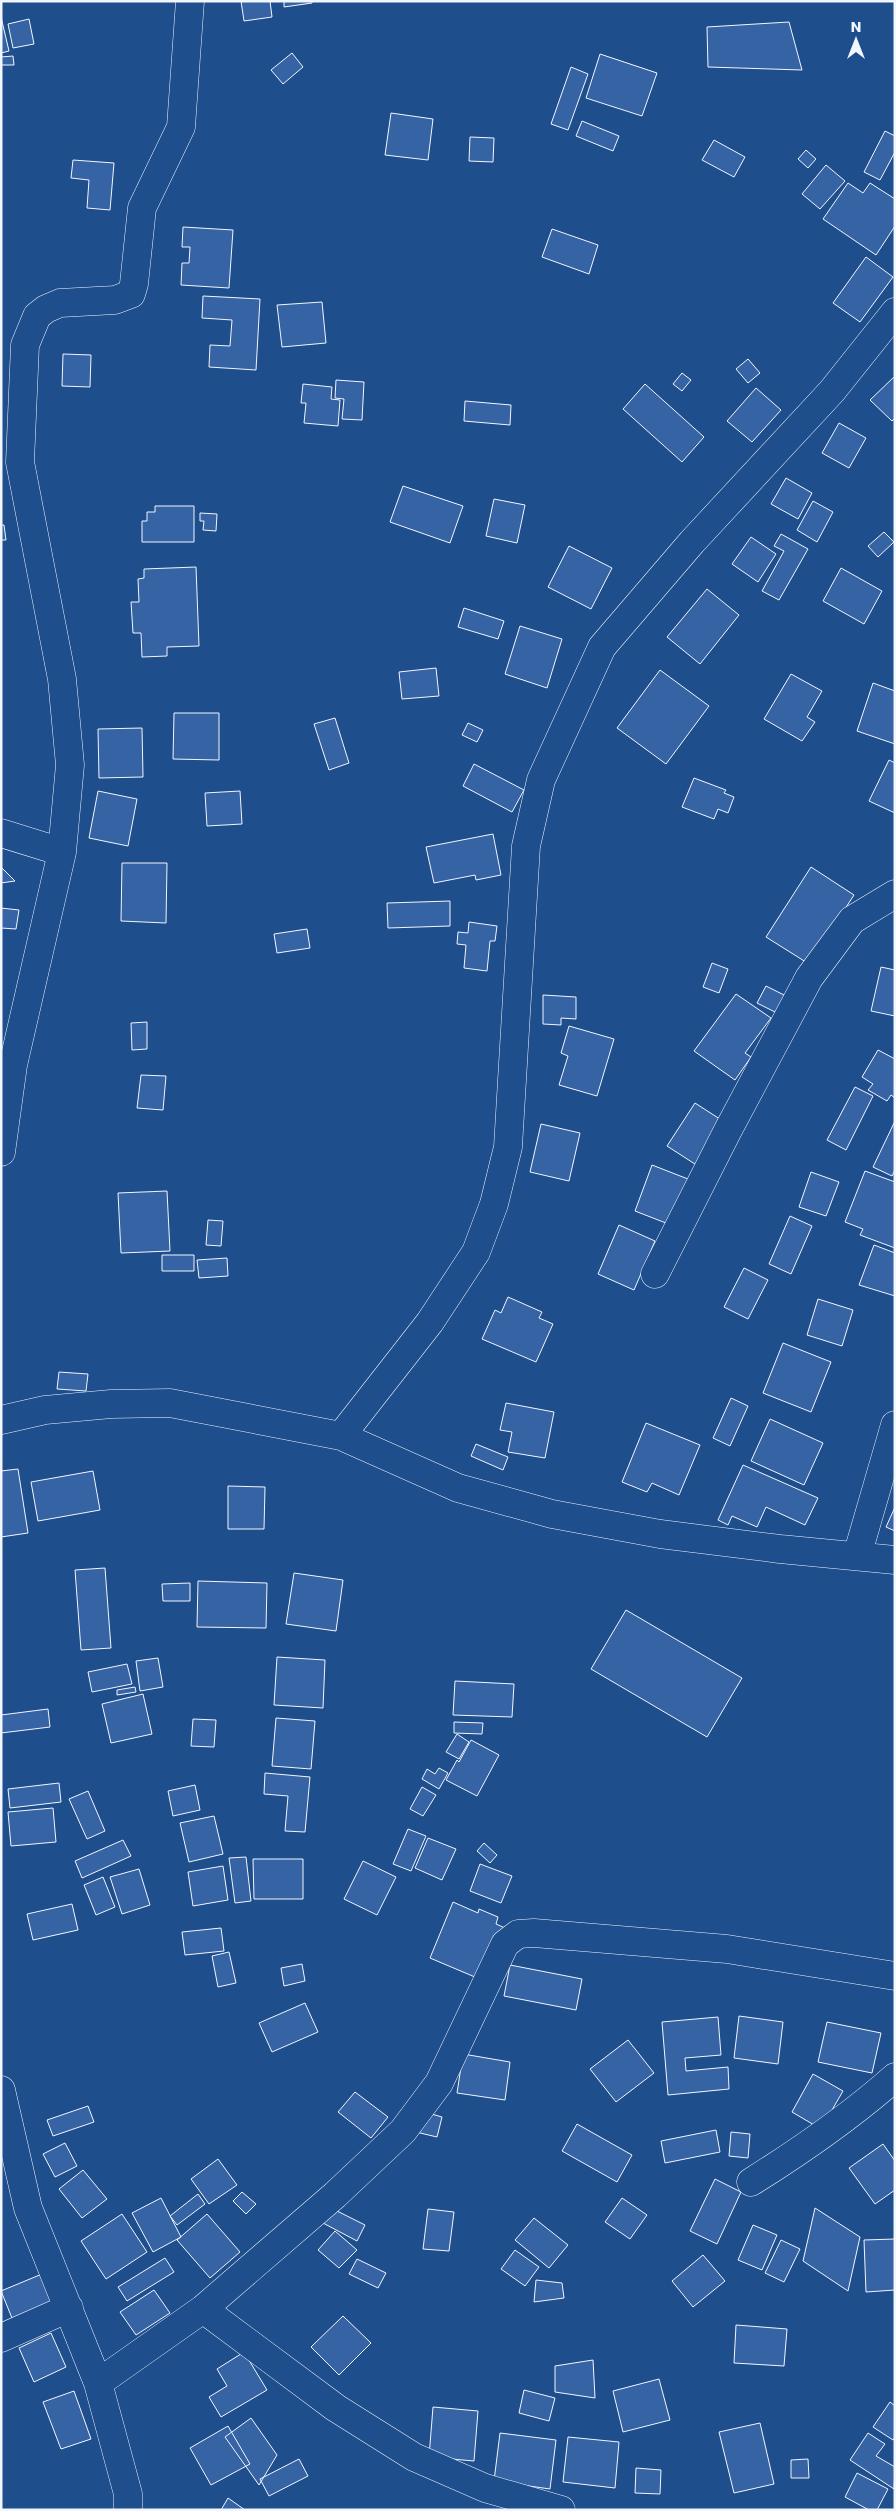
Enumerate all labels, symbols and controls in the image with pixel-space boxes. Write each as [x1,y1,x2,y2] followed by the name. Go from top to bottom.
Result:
[831,15,881,65] north arrow
[851,17,861,37] text: N

